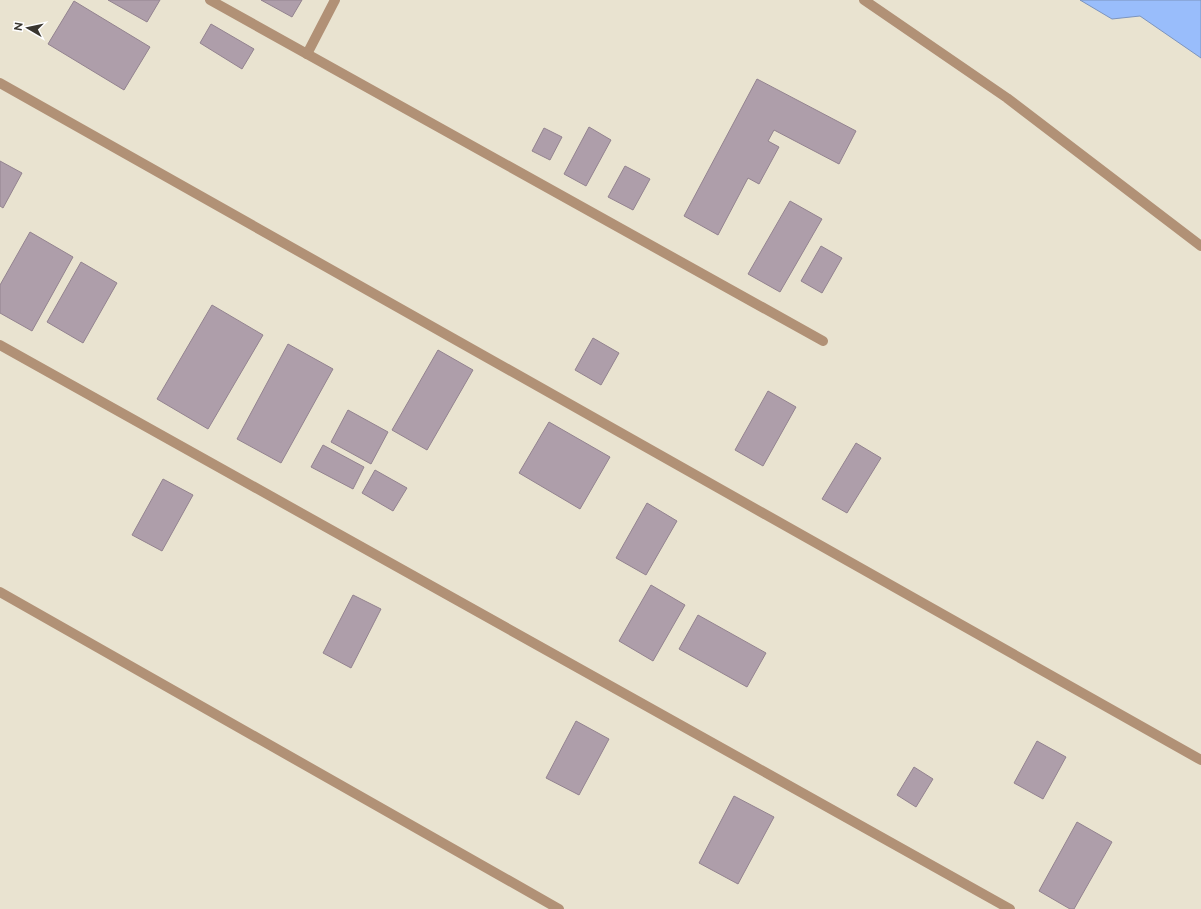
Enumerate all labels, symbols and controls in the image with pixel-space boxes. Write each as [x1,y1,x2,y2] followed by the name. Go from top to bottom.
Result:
[8,8,48,48] north arrow
[12,21,26,32] text: N

